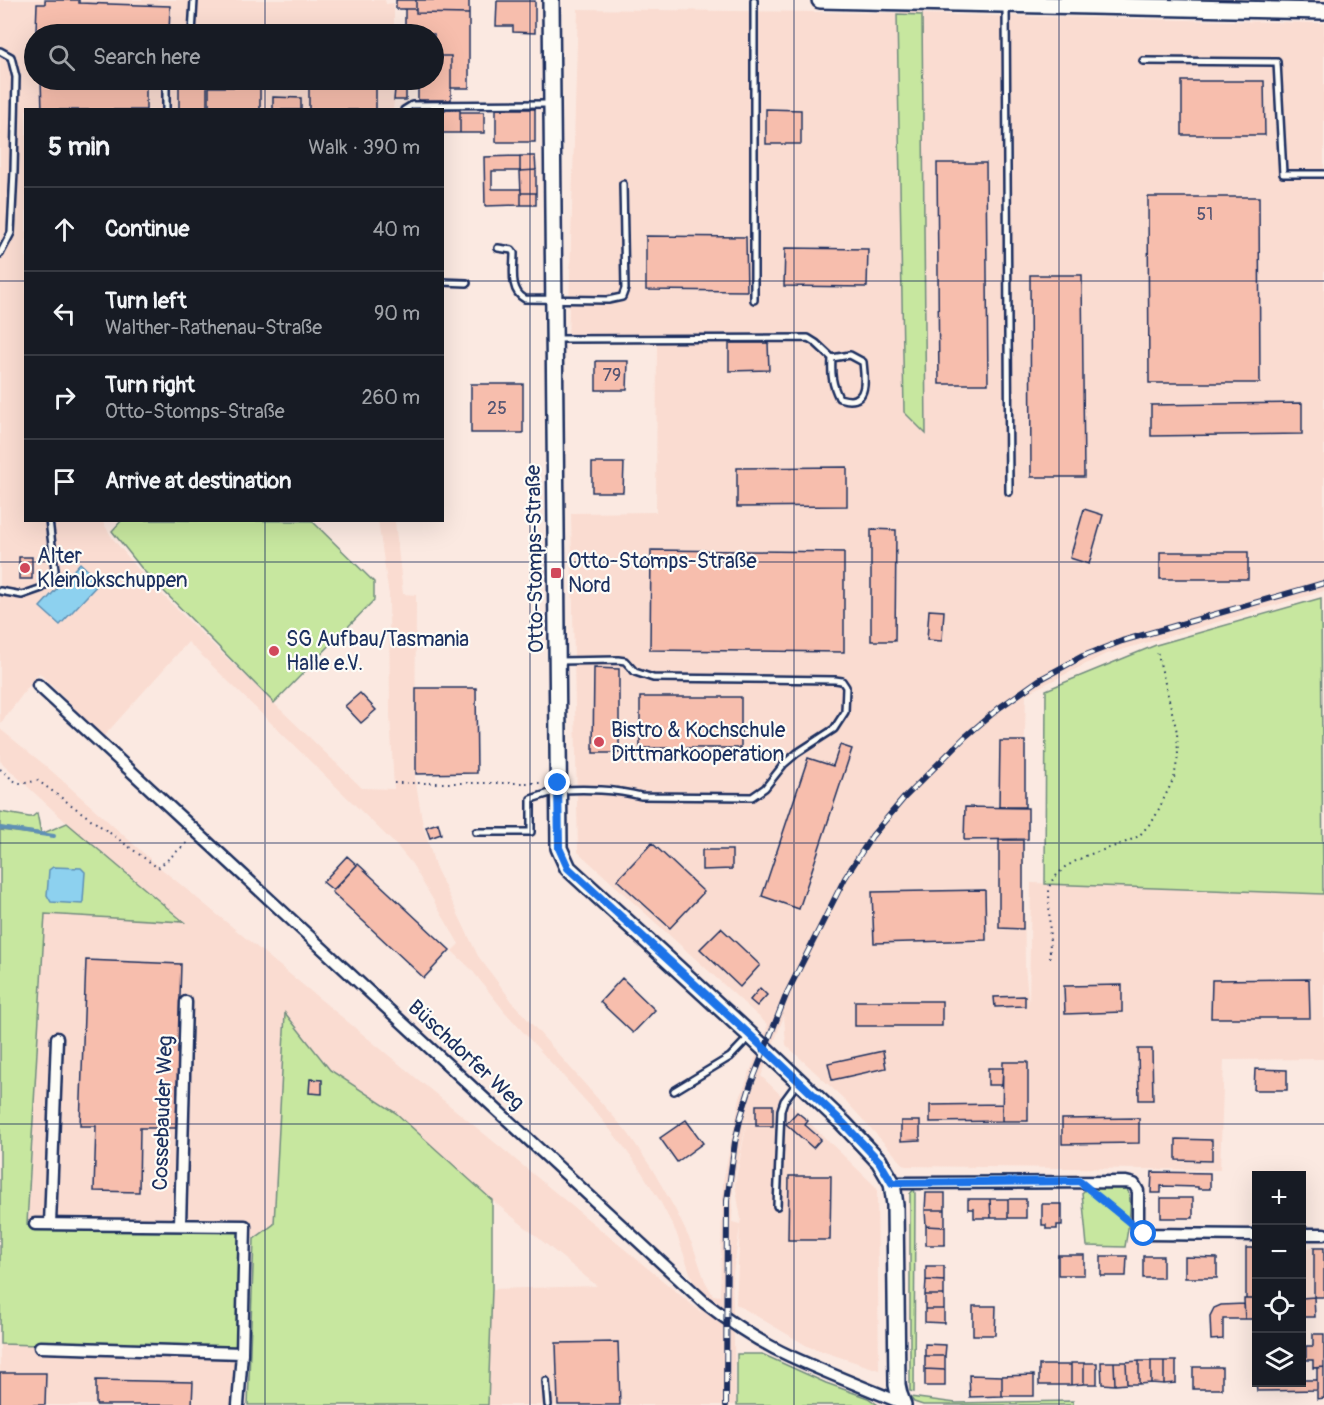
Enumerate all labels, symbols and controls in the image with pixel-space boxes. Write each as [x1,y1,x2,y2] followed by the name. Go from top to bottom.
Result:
[24,24,444,90] search box
[45,41,78,74] icon: search
[93,43,200,71] text: Search here
[48,131,110,163] text: 5 min
[308,135,420,160] text: Walk · 390 m
[1197,203,1213,226] house number: 51
[48,213,81,246] icon: ahead
[105,215,189,243] text: Continue
[373,217,420,242] text: 40 m
[105,287,187,315] text: Turn left
[48,297,81,330] icon: left
[374,301,420,326] text: 90 m
[105,315,322,340] text: Walther-Rathenau-Straße
[603,364,621,387] house number: 79
[105,371,195,399] text: Turn right
[48,381,81,414] icon: right
[361,385,420,410] text: 260 m
[487,397,507,420] house number: 25
[105,399,285,424] text: Otto-Stomps-Straße
[520,464,550,653] street label: Otto-Stomps-Straße
[48,465,81,498] icon: arrive
[105,467,291,495] text: Arrive at destination
[37,543,188,594] place label: Alter Kleinlokschuppen
[568,548,757,599] place label: Otto-Stomps-Straße Nord
[18,561,32,575] marker: Alter Kleinlokschuppen
[549,566,563,580] marker: Otto-Stomps-Straße Nord
[286,626,469,677] place label: SG Aufbau/Tasmania Halle e.V.
[267,644,281,658] marker: SG Aufbau/Tasmania Halle e.V.
[611,717,786,768] place label: Bistro & Kochschule Dittmarkooperation
[592,735,606,749] marker: Bistro & Kochschule Dittmarkooperation
[544,769,570,795] route end
[402,994,530,1116] street label: Büschdorfer Weg
[147,1035,179,1191] street label: Cossebauder Weg
[1252,1171,1306,1387] map controls
[1252,1171,1306,1225] button: +
[1130,1220,1156,1246] route start
[1252,1225,1306,1279] button: −
[1252,1279,1306,1333] button: locate
[1252,1333,1306,1387] button: layers

